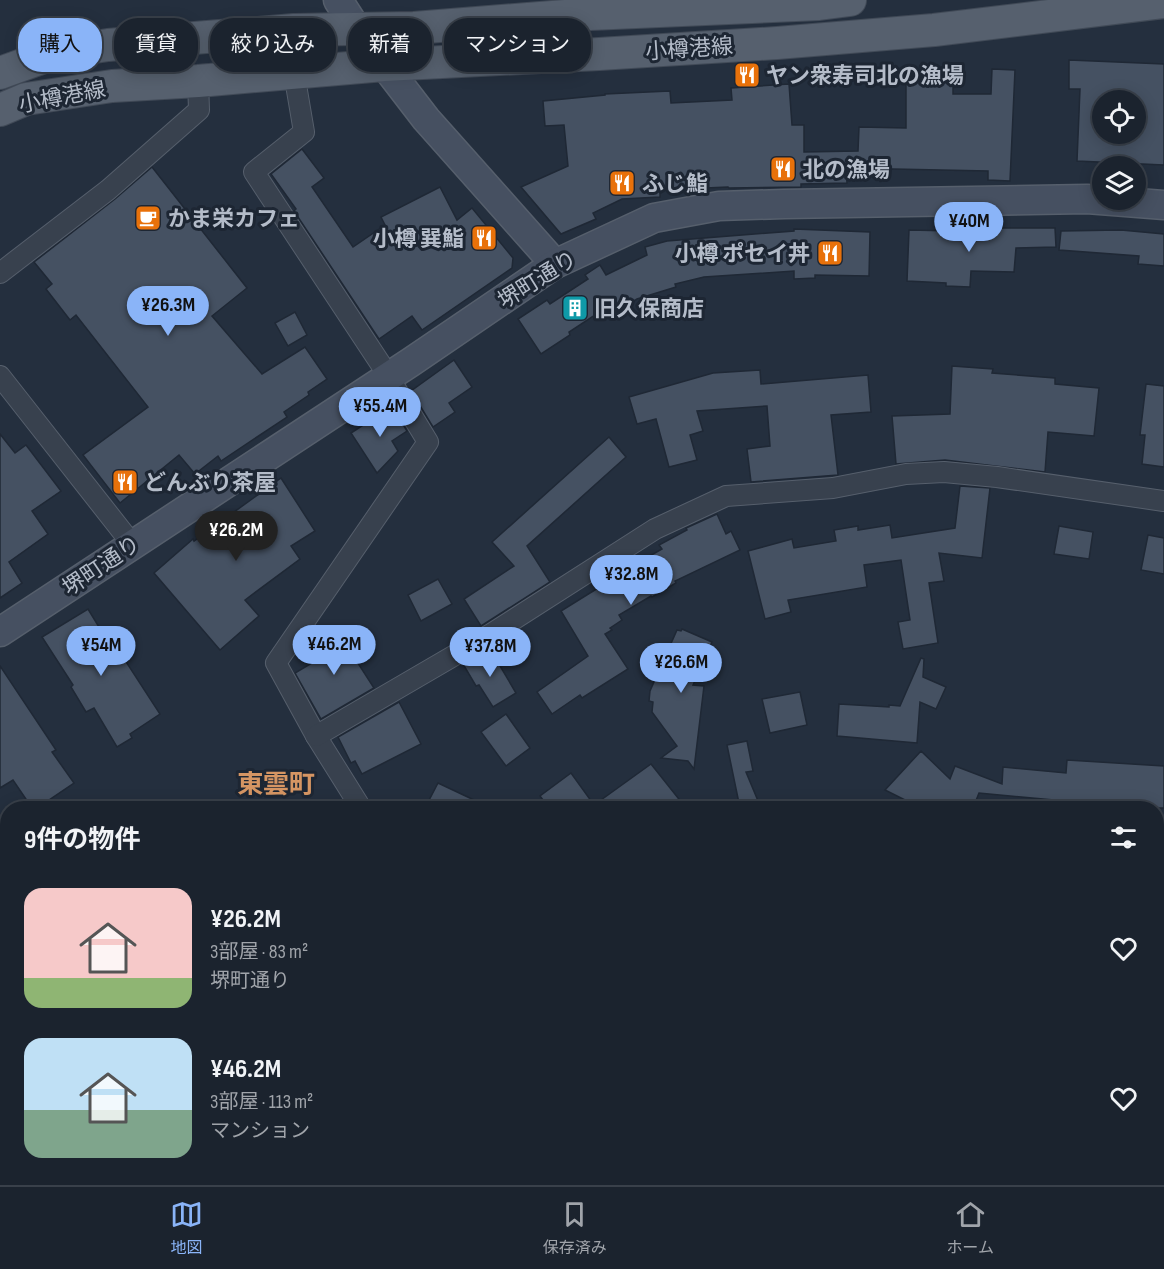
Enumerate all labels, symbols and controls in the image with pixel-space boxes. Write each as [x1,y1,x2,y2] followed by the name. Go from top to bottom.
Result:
[18,18,102,72] chip: 購入
[114,18,198,72] chip: 賃貸
[210,18,336,72] chip: 絞り込み
[348,18,432,72] chip: 新着
[444,18,591,72] chip: マンション
[644,33,734,66] street label: 小樽港線
[732,60,762,90] restaurant icon: ヤン衆寿司北の漁場
[766,63,964,90] place label: ヤン衆寿司北の漁場
[17,76,108,119] street label: 小樽港線
[1092,90,1146,210] map controls
[1092,90,1146,144] button: locate
[768,154,798,184] restaurant icon: 北の漁場
[1092,156,1146,210] button: layers
[802,157,890,184] place label: 北の漁場
[607,168,637,198] restaurant icon: ふじ鮨
[642,171,708,198] place label: ふじ鮨
[933,202,1005,253] pin: ¥40M
[133,203,163,233] cafe icon: かま栄カフェ
[168,206,300,233] place label: かま栄カフェ
[948,209,990,233] text: ¥40M
[469,223,499,253] restaurant icon: 小樽 巽鮨
[373,226,464,253] place label: 小樽 巽鮨
[815,238,845,268] restaurant icon: 小樽 ポセイ丼
[675,241,810,268] place label: 小樽 ポセイ丼
[493,246,582,315] street label: 堺町通り
[119,286,217,337] pin: ¥26.3M
[141,293,195,317] text: ¥26.3M
[560,293,590,323] building icon: 旧久保商店
[594,296,704,323] place label: 旧久保商店
[331,387,429,438] pin: ¥55.4M
[353,394,407,418] text: ¥55.4M
[110,467,140,497] restaurant icon: どんぶり茶屋
[144,470,276,497] place label: どんぶり茶屋
[187,511,285,562] pin: ¥26.2M
[209,518,263,542] text: ¥26.2M
[58,530,146,602] street label: 堺町通り
[582,555,680,606] pin: ¥32.8M
[604,562,658,586] text: ¥32.8M
[285,625,383,676] pin: ¥46.2M
[65,626,137,677] pin: ¥54M
[441,627,539,678] pin: ¥37.8M
[307,632,361,656] text: ¥46.2M
[80,633,122,657] text: ¥54M
[464,634,516,658] text: ¥37.8M
[632,643,730,694] pin: ¥26.6M
[654,650,708,674] text: ¥26.6M
[237,770,315,801] district label: 東雲町
[1107,821,1140,854] icon: filters
[24,825,140,856] text: 9件の物件
[210,904,281,935] text: ¥26.2M
[72,912,144,984] icon: home
[1107,932,1140,965] icon: heart
[210,940,308,964] text: 3部屋 · 83 m²
[210,969,290,993] text: 堺町通り
[210,1054,281,1085] text: ¥46.2M
[72,1062,144,1134] icon: home
[1107,1082,1140,1115] icon: heart
[210,1090,313,1114] text: 3部屋 · 113 m²
[210,1119,310,1143] text: マンション
[170,1198,203,1258] tab: 地図
[543,1198,607,1258] tab: 保存済み
[947,1198,994,1258] tab: ホーム

